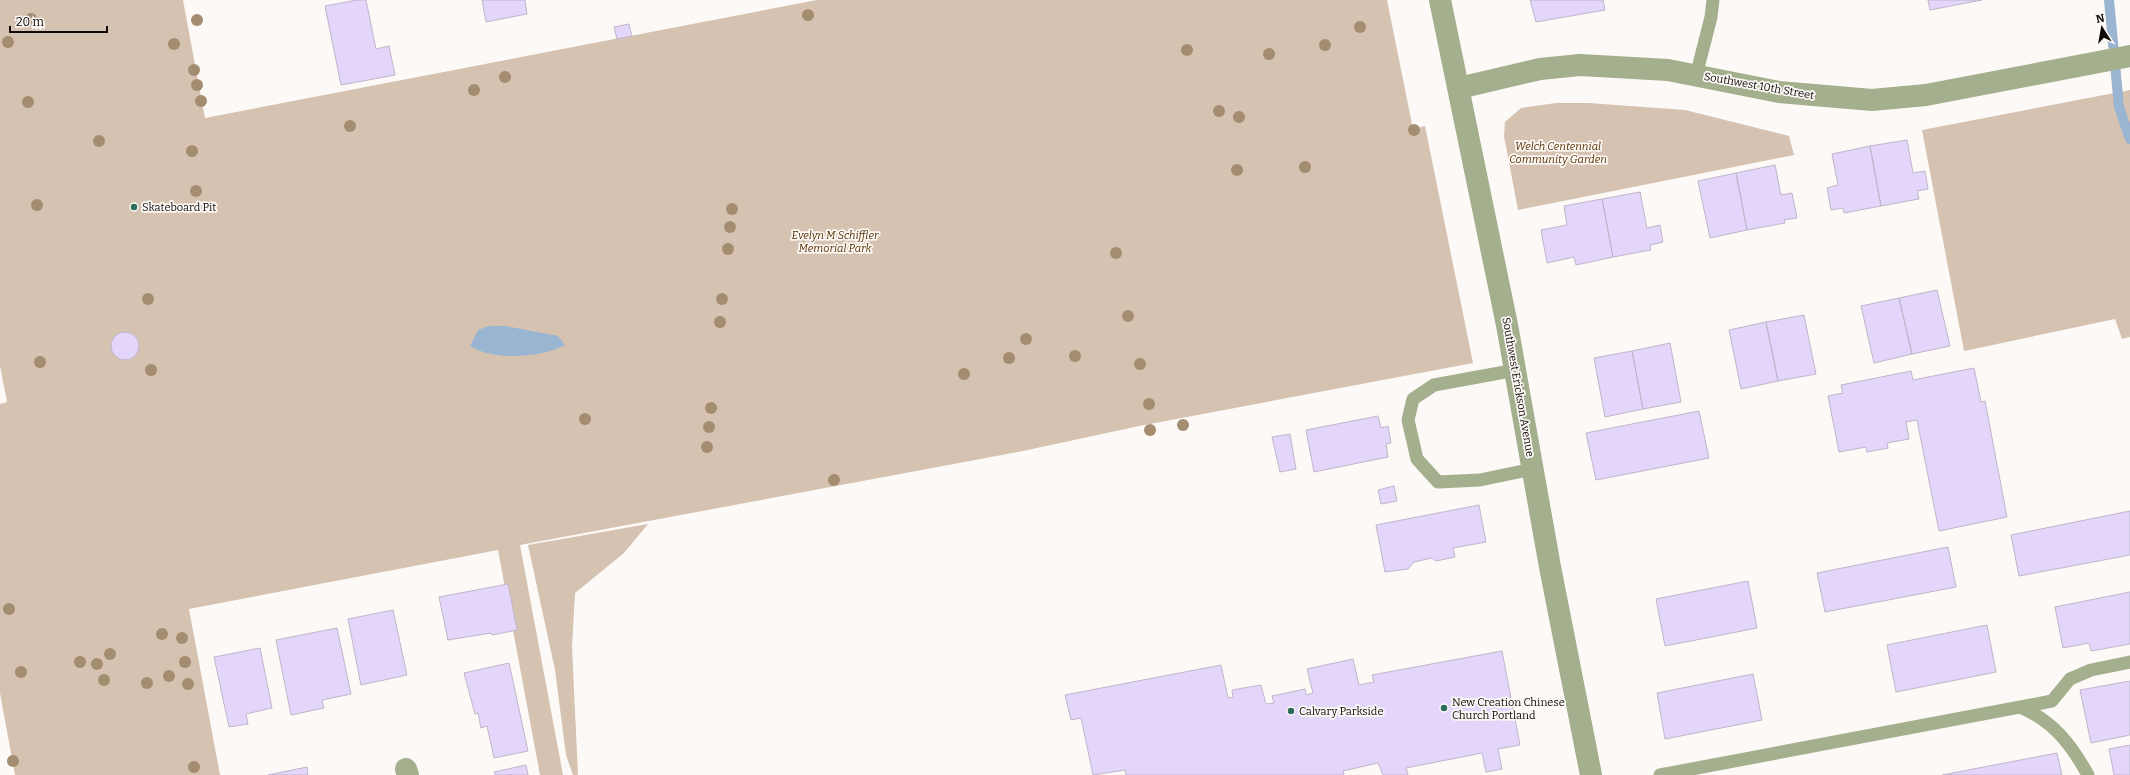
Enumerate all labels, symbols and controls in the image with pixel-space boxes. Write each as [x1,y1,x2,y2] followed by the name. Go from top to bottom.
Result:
[10,8,107,34] scale bar
[2082,8,2122,48] north arrow
[2095,11,2106,26] text: N
[16,15,45,29] text: 20 m
[1703,70,1815,102] street label: Southwest 10th Street
[1509,140,1607,166] park label: Welch Centennial Community Garden
[142,201,216,214] place label: Skateboard Pit
[129,202,139,212] marker: Skateboard Pit
[792,229,879,255] park label: Evelyn M Schiffler Memorial Park
[1499,316,1537,458] street label: Southwest Erickson Avenue
[1452,696,1565,722] place label: New Creation Chinese Church Portland
[1439,703,1449,713] marker: New Creation Chinese Church Portland
[1299,705,1383,718] place label: Calvary Parkside
[1286,706,1296,716] marker: Calvary Parkside

